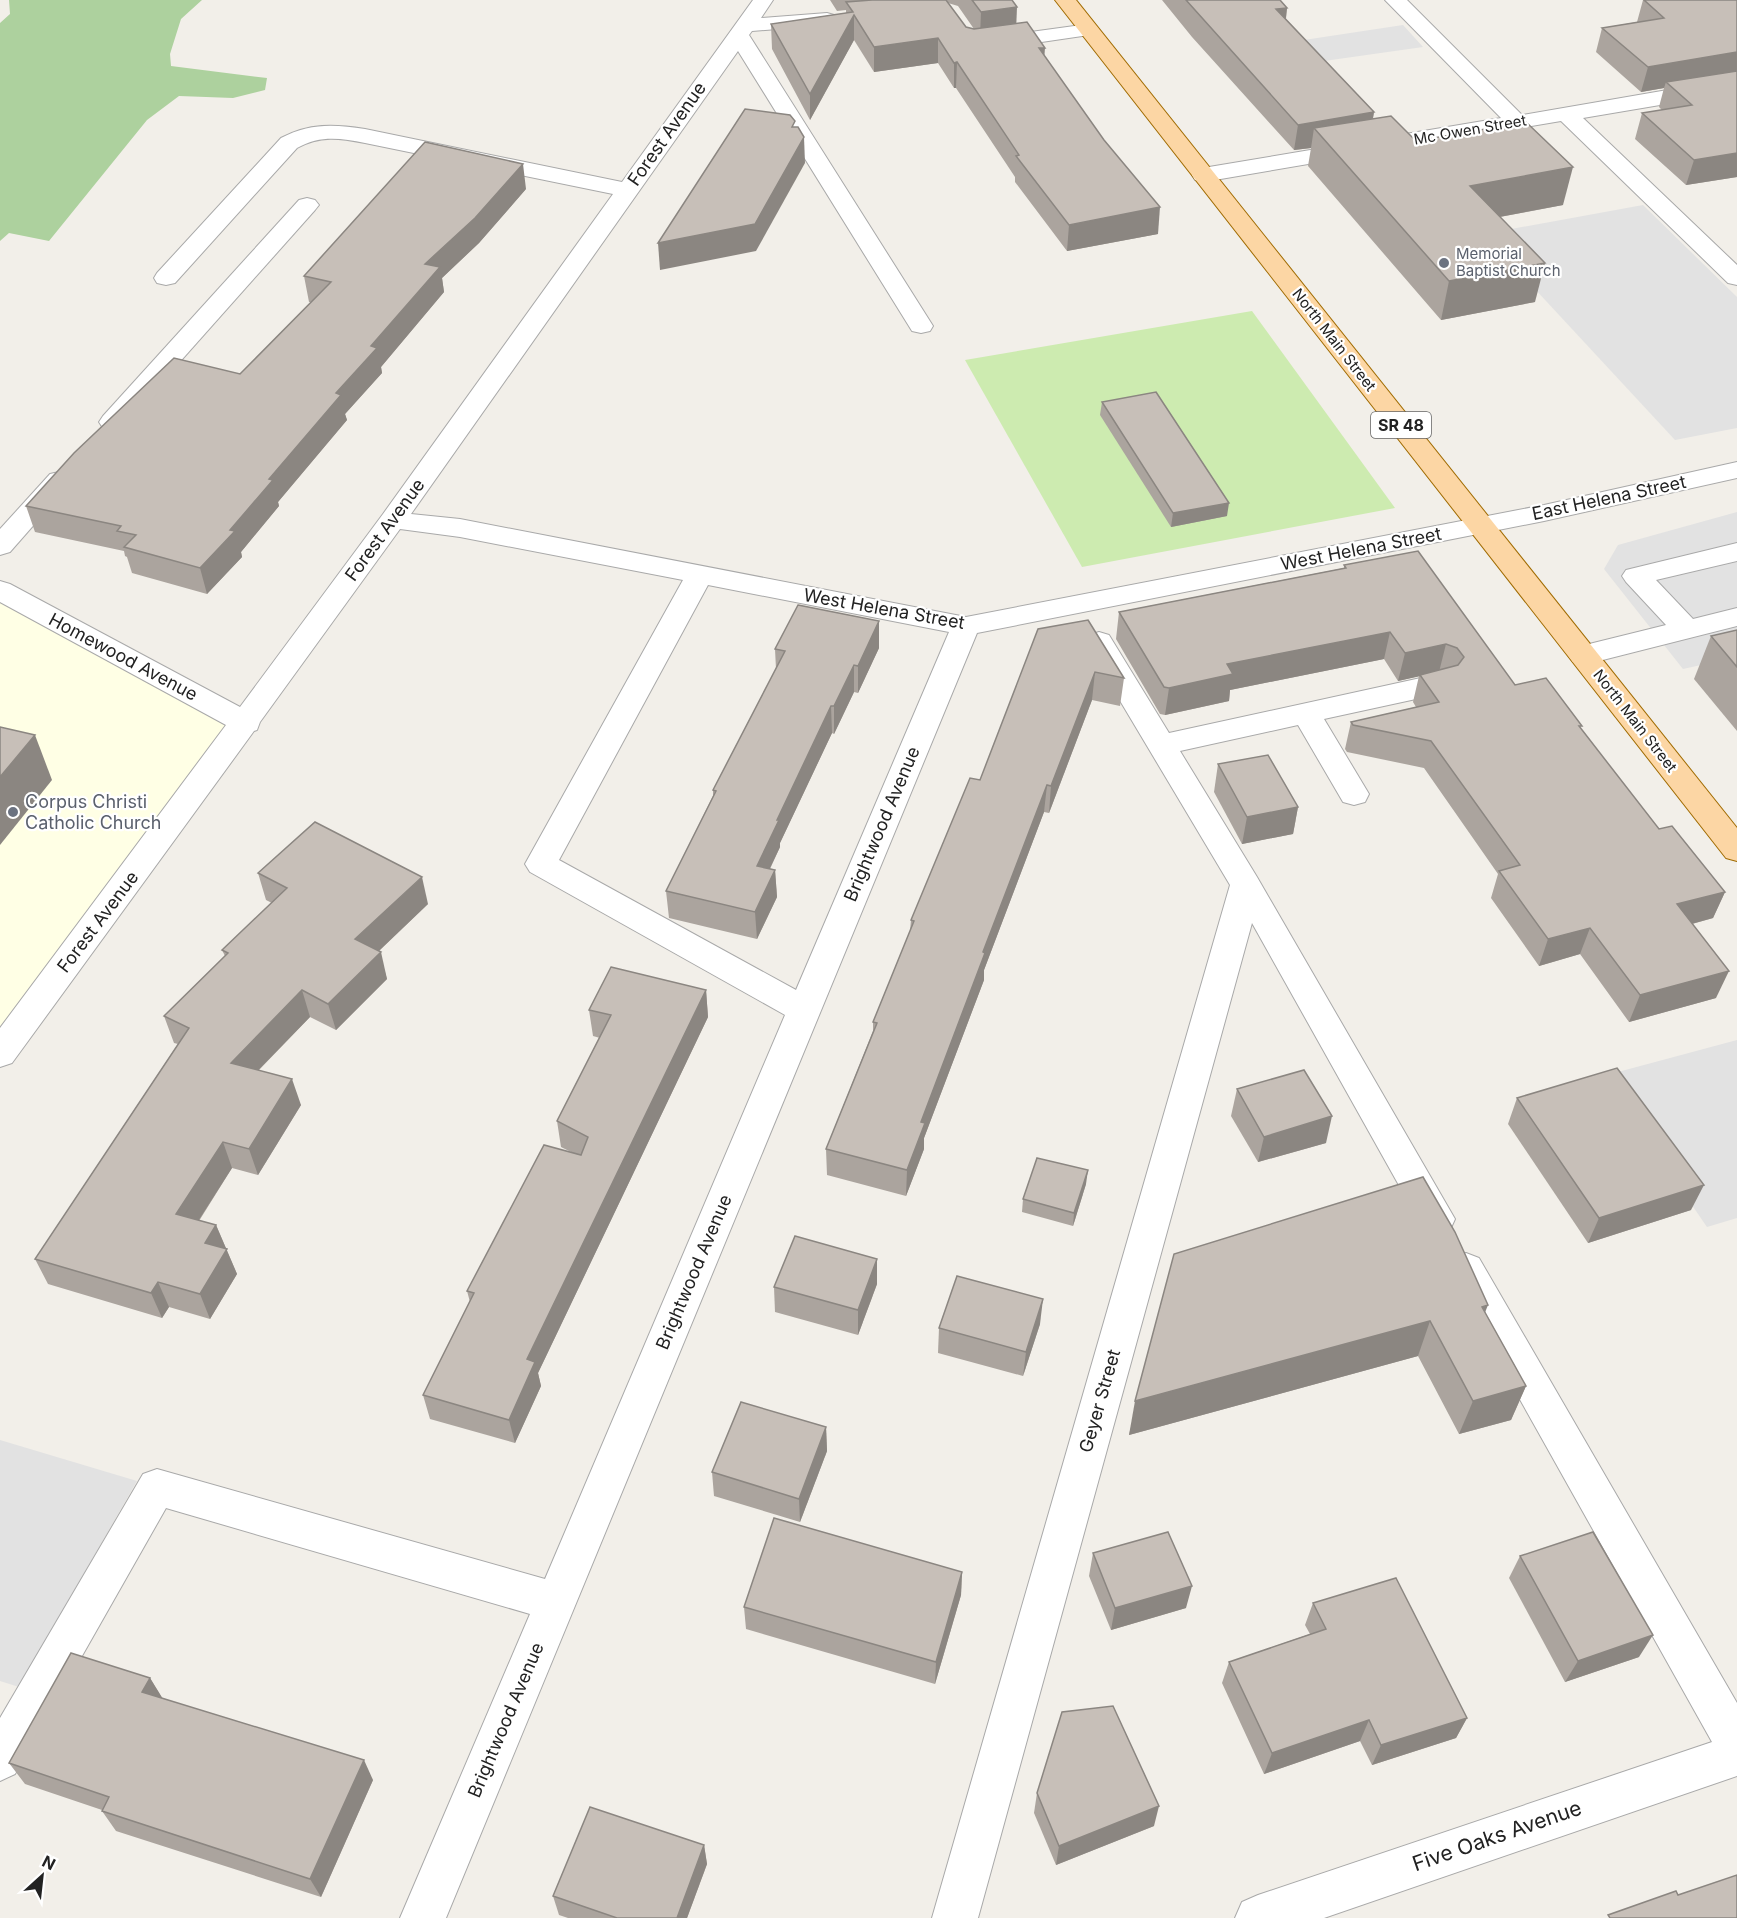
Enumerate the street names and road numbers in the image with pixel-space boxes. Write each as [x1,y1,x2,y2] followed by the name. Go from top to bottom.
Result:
[623,78,710,189] street label: Forest Avenue
[1412,110,1528,149] street label: Mc Owen Street
[1288,285,1380,395] street label: North Main Street
[1371,412,1431,438] road number: SR 48
[1530,471,1688,524] street label: East Helena Street
[340,474,429,585] street label: Forest Avenue
[1279,523,1443,574] street label: West Helena Street
[802,584,966,633] street label: West Helena Street
[45,608,201,705] street label: Homewood Avenue
[1589,666,1681,776] street label: North Main Street
[839,743,924,904] street label: Brightwood Avenue
[53,867,143,976] street label: Forest Avenue
[651,1191,736,1352] street label: Brightwood Avenue
[1075,1347,1124,1455] street label: Geyer Street
[463,1639,548,1800] street label: Brightwood Avenue
[1409,1795,1585,1876] street label: Five Oaks Avenue

